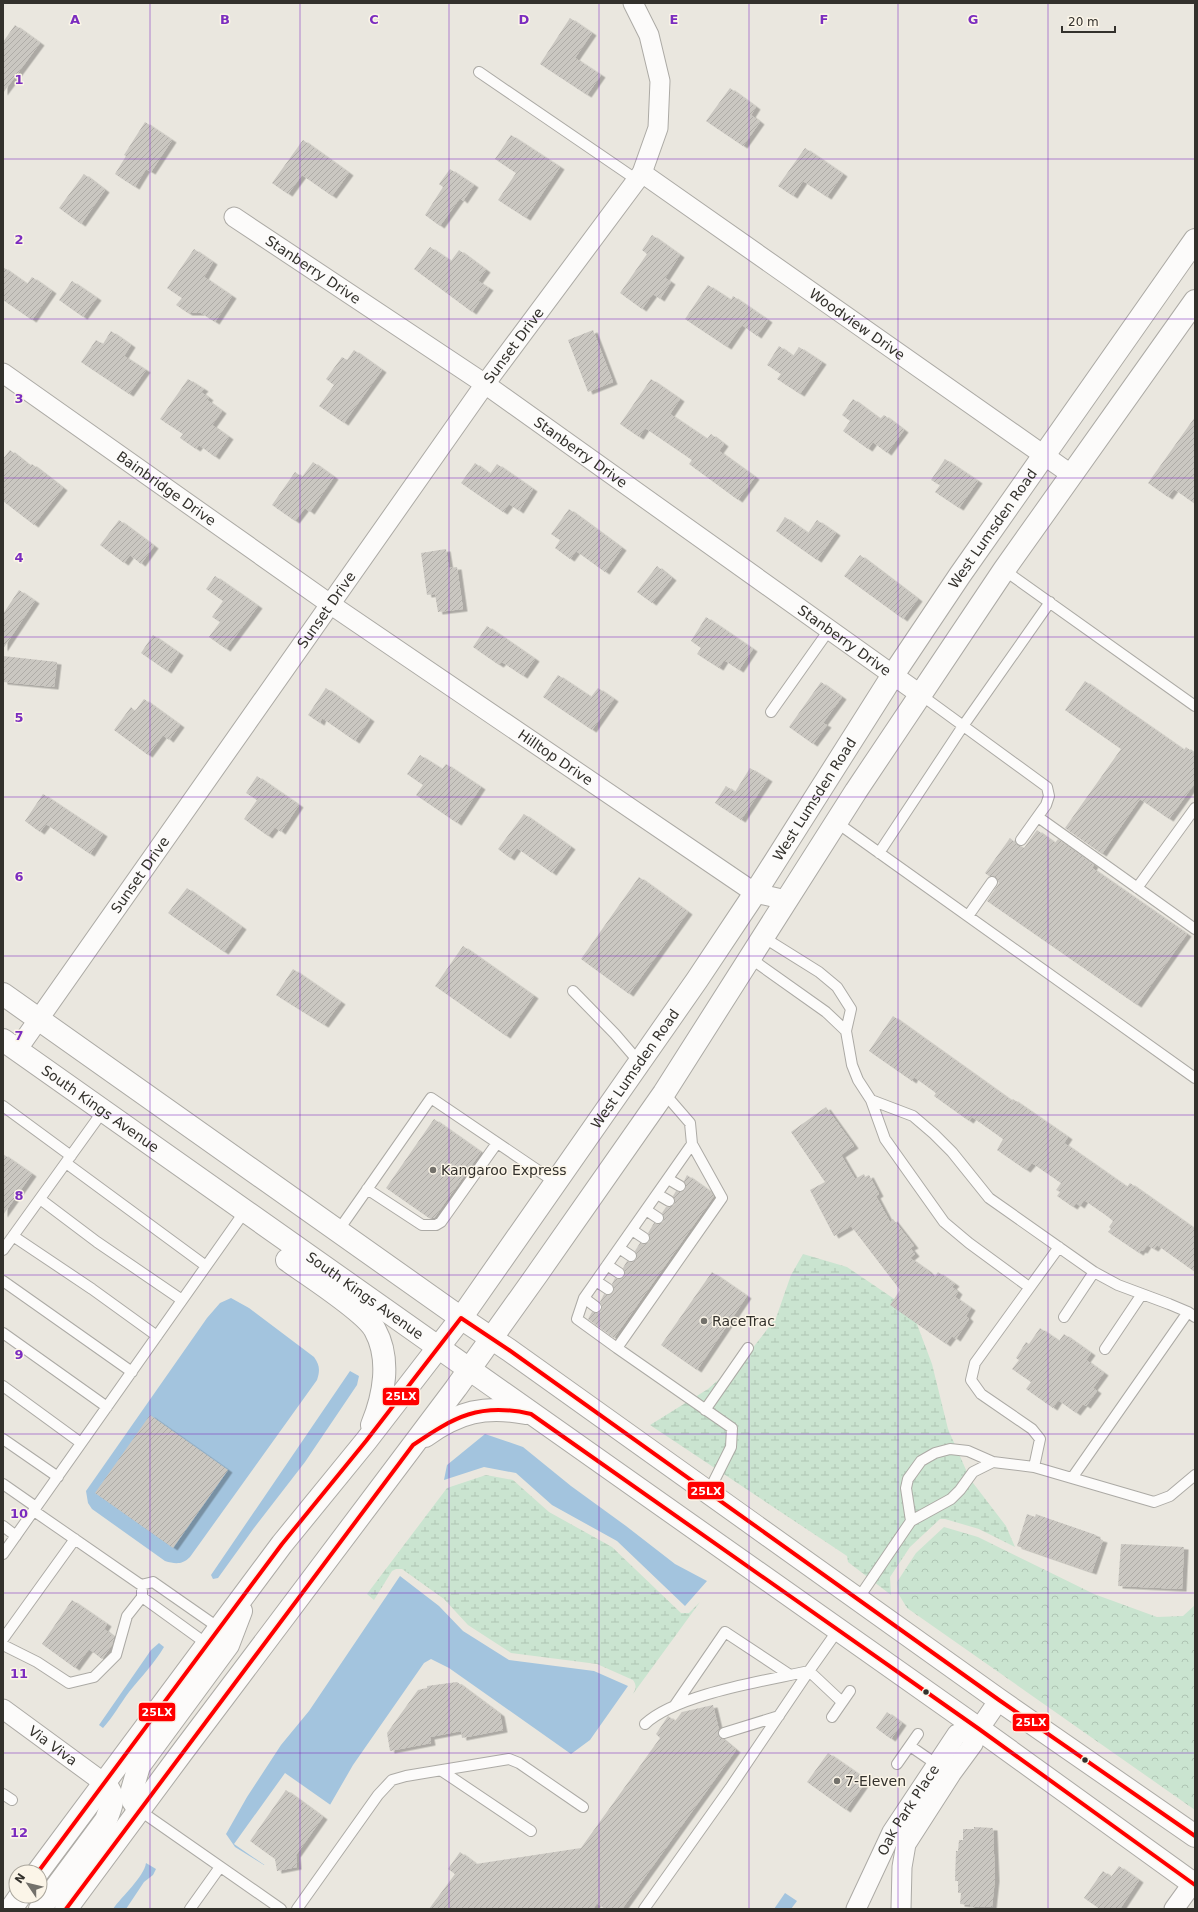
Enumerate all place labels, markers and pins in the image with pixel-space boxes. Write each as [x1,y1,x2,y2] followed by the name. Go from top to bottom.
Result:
[441,1162,567,1178] place label: Kangaroo Express
[428,1165,438,1175] marker: Kangaroo Express
[712,1313,775,1329] place label: RaceTrac
[699,1316,709,1326] marker: RaceTrac
[921,1687,931,1697] unlabelled marker
[1080,1755,1090,1765] unlabelled marker
[845,1773,906,1789] place label: 7-Eleven
[832,1776,842,1786] marker: 7-Eleven

